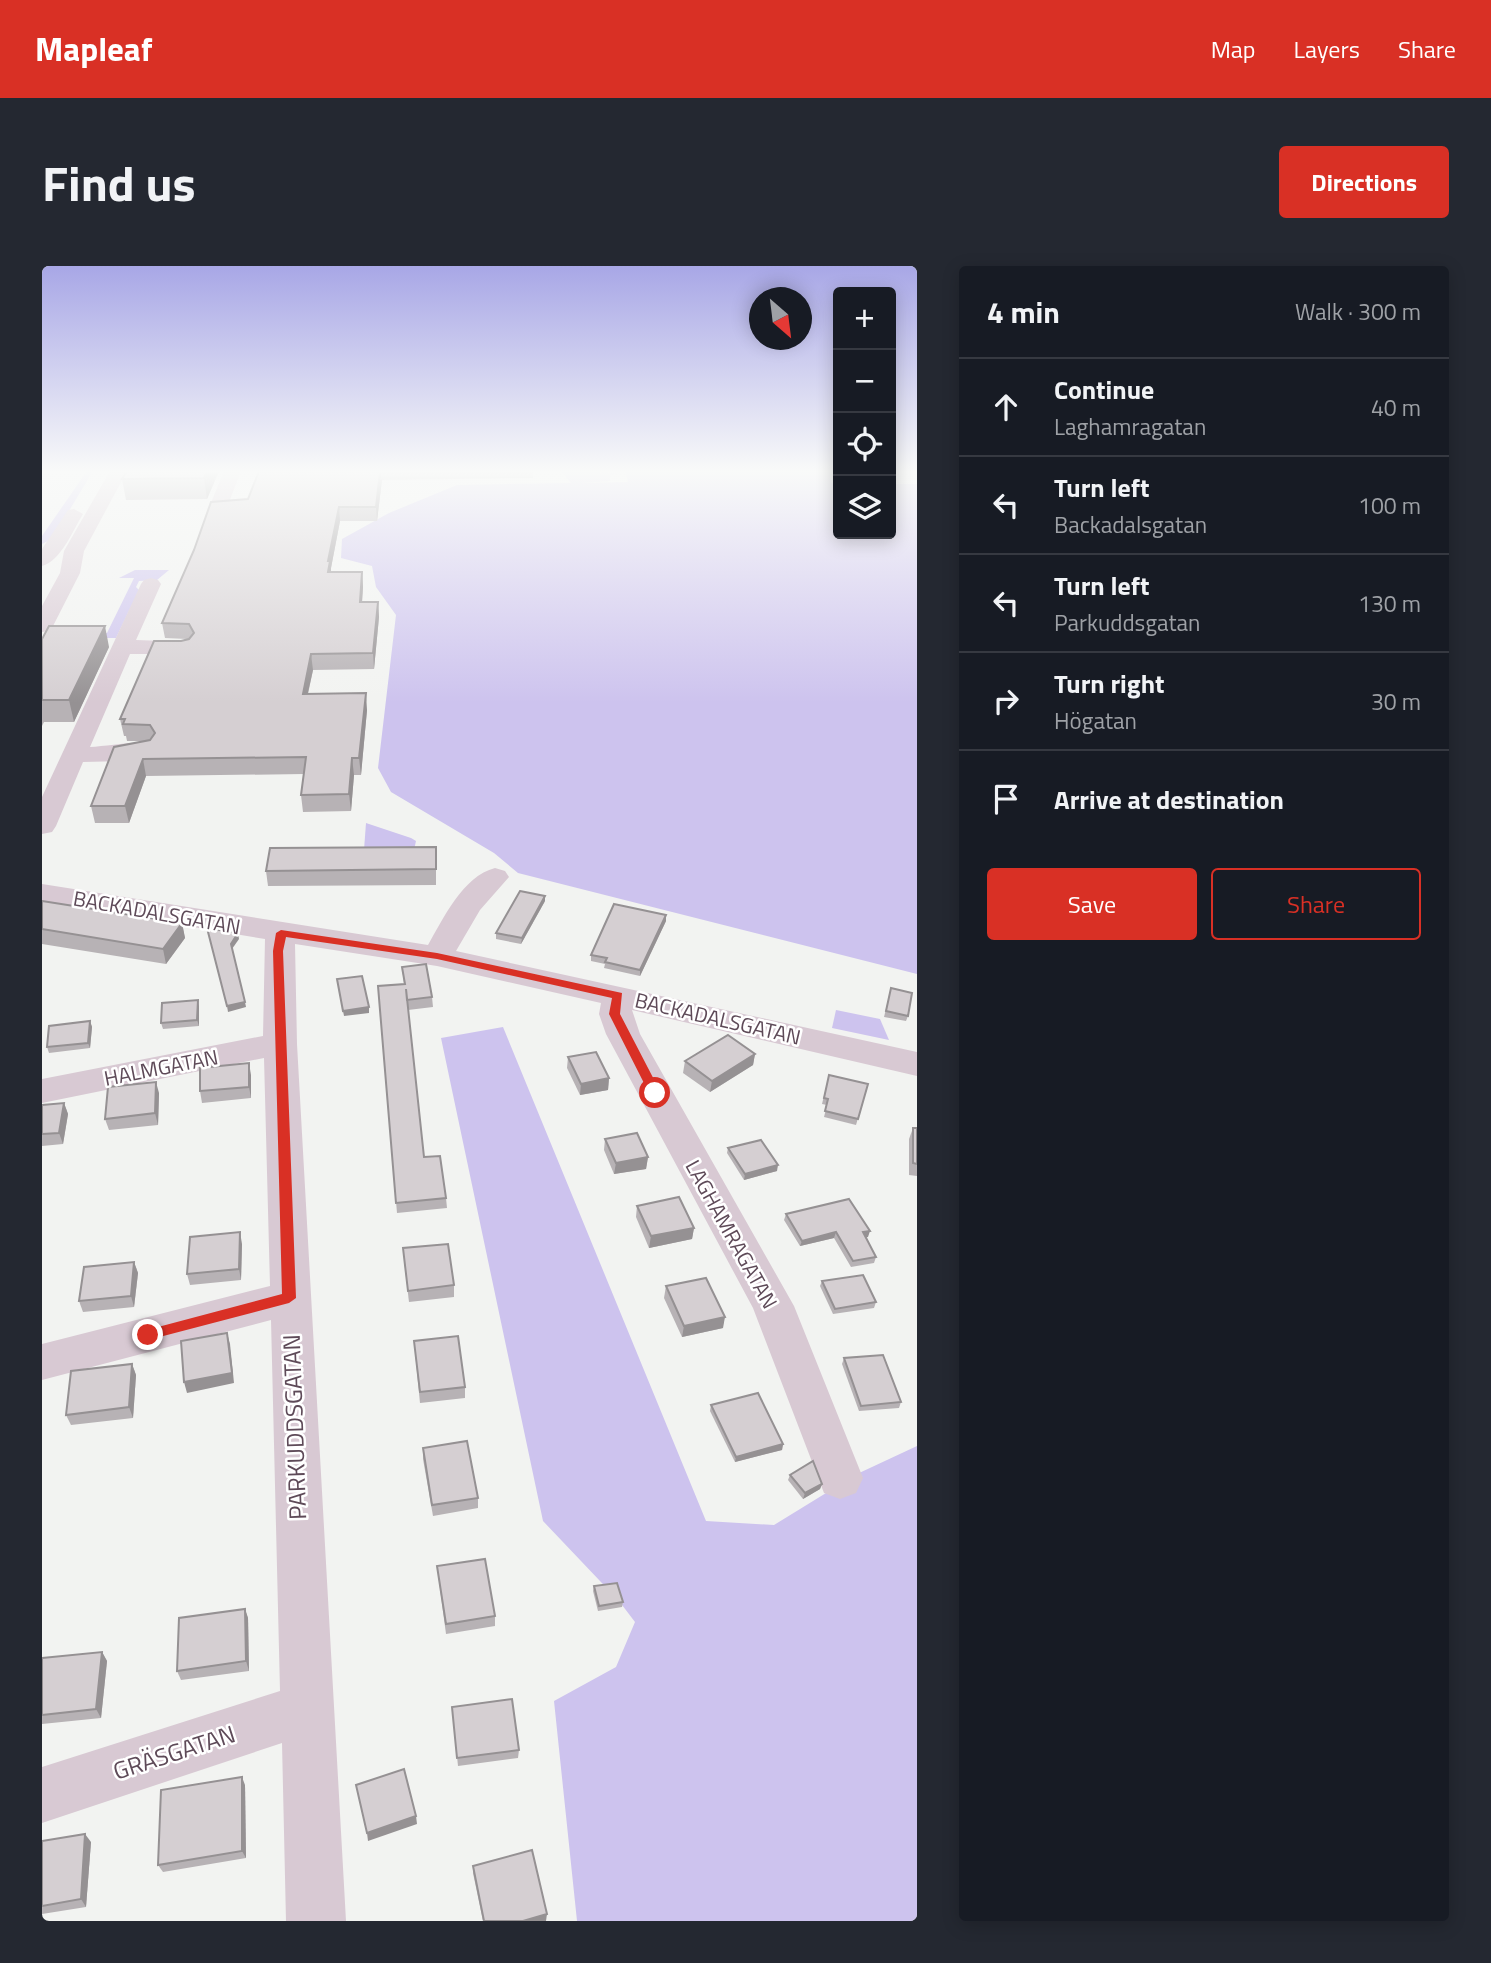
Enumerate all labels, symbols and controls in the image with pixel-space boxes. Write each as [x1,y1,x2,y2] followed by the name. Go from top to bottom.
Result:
[35,24,153,74] text: Mapleaf
[1211,31,1256,67] text: Map
[1294,31,1360,67] text: Layers
[1398,31,1456,67] text: Share
[42,145,196,220] text: Find us
[1279,146,1449,218] button: Directions
[749,287,812,350] north arrow
[833,287,896,539] map controls
[833,287,896,350] button: +
[987,289,1060,335] text: 4 min
[1295,294,1421,329] text: Walk · 300 m
[833,350,896,413] button: −
[1054,370,1154,409] text: Continue
[987,388,1025,426] icon: ahead
[1371,390,1421,425] text: 40 m
[1054,409,1206,444] text: Laghamragatan
[833,413,896,476] button: locate
[1054,468,1149,507] text: Turn left
[833,476,896,539] button: layers
[987,486,1025,524] icon: left
[1358,488,1421,523] text: 100 m
[1054,507,1207,542] text: Backadalsgatan
[1054,566,1149,605] text: Turn left
[987,584,1025,622] icon: left
[1358,586,1421,621] text: 130 m
[1054,605,1200,640] text: Parkuddsgatan
[1054,664,1165,703] text: Turn right
[987,682,1025,720] icon: right
[1371,684,1421,719] text: 30 m
[1054,703,1137,738] text: Högatan
[987,780,1025,818] icon: arrive
[1054,780,1284,819] text: Arrive at destination
[987,868,1197,940] button: Save
[1211,868,1421,940] button: Share
[71,882,243,942] street label: BACKADALSGATAN
[632,983,804,1053] street label: BACKADALSGATAN
[101,1040,221,1094] street label: HALMGATAN
[639,1077,670,1108] route start
[678,1154,786,1314] street label: LAGHAMRAGATAN
[132,1319,163,1350] route end
[273,1334,315,1520] street label: PARKUDDSGATAN
[108,1715,240,1789] street label: GRÄSGATAN

